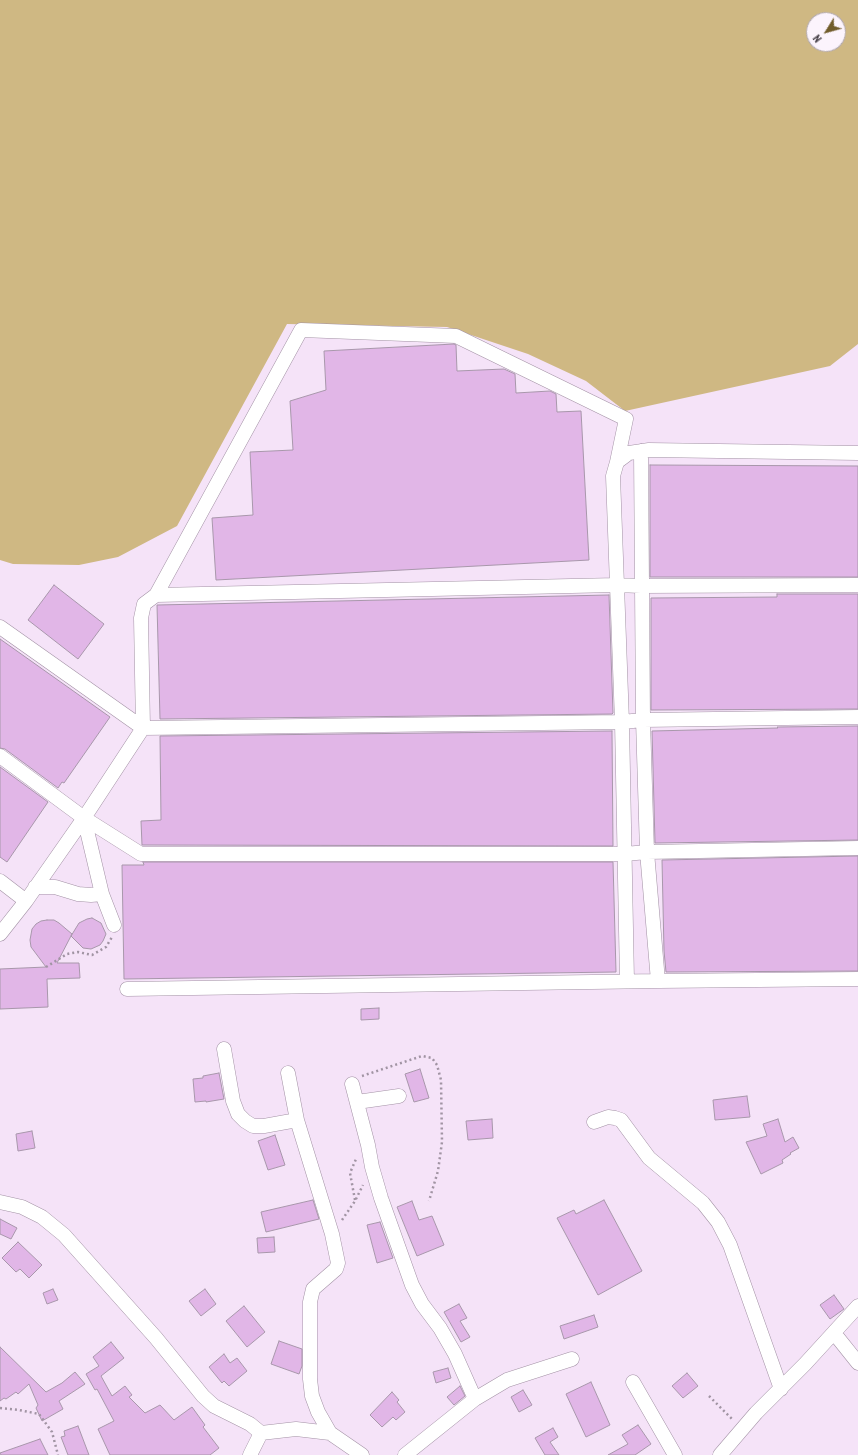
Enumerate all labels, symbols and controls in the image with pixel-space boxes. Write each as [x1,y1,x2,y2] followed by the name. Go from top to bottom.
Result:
[806,12,846,52] north arrow
[810,32,825,45] text: N

